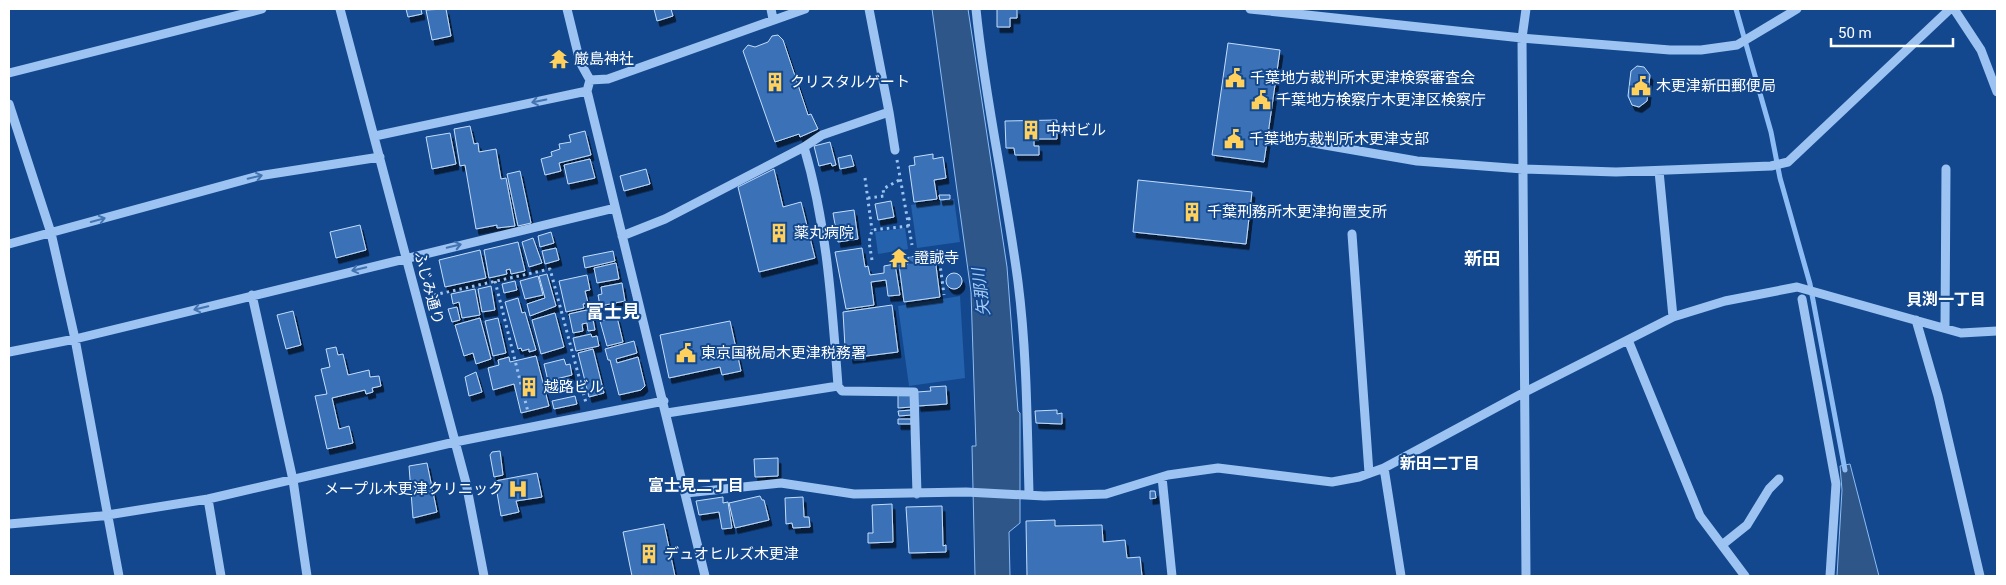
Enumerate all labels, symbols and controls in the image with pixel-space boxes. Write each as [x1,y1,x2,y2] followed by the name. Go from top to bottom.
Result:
[1831,15,1954,47] scale bar
[1838,24,1872,42] text: 50 m
[548,48,570,70] temple icon: 厳島神社
[574,50,634,68] place label: 厳島神社
[1224,67,1246,89] public building icon: 千葉地方裁判所木更津検察審査会
[1250,69,1475,87] place label: 千葉地方裁判所木更津検察審査会
[764,71,786,93] building icon: クリスタルゲート
[790,73,910,91] place label: クリスタルゲート
[1630,75,1652,97] public building icon: 木更津新田郵便局
[1656,77,1776,95] place label: 木更津新田郵便局
[1250,89,1272,111] public building icon: 千葉地方検察庁木更津区検察庁
[1276,91,1486,109] place label: 千葉地方検察庁木更津区検察庁
[532,97,548,106] one-way arrow
[1020,119,1042,141] building icon: 中村ビル
[1046,121,1106,139] place label: 中村ビル
[1223,128,1245,150] public building icon: 千葉地方裁判所木更津支部
[1249,130,1429,148] place label: 千葉地方裁判所木更津支部
[246,172,262,181] one-way arrow
[1181,201,1203,223] building icon: 千葉刑務所木更津拘置支所
[1207,203,1387,221] place label: 千葉刑務所木更津拘置支所
[90,215,106,225] one-way arrow
[768,222,790,244] building icon: 薬丸病院
[794,224,854,242] place label: 薬丸病院
[445,241,461,250] one-way arrow
[888,247,910,269] temple icon: 證誠寺
[1464,248,1500,269] district label: 新田
[411,249,447,327] street label: ふじみ通り
[914,249,959,267] place label: 證誠寺
[352,265,368,274] one-way arrow
[968,265,993,317] water label: 矢那川
[1906,290,1986,309] district label: 貝渕一丁目
[586,301,640,322] district label: 富士見
[194,304,210,313] one-way arrow
[675,342,697,364] public building icon: 東京国税局木更津税務署
[701,344,866,362] place label: 東京国税局木更津税務署
[518,376,540,398] building icon: 越路ビル
[543,378,604,396] place label: 越路ビル
[1400,454,1480,473] district label: 新田二丁目
[648,476,744,495] district label: 富士見二丁目
[507,478,529,500] hospital icon: メープル木更津クリニック
[324,480,503,498] place label: メープル木更津クリニック
[638,543,660,565] building icon: デュオヒルズ木更津
[664,545,799,563] place label: デュオヒルズ木更津

